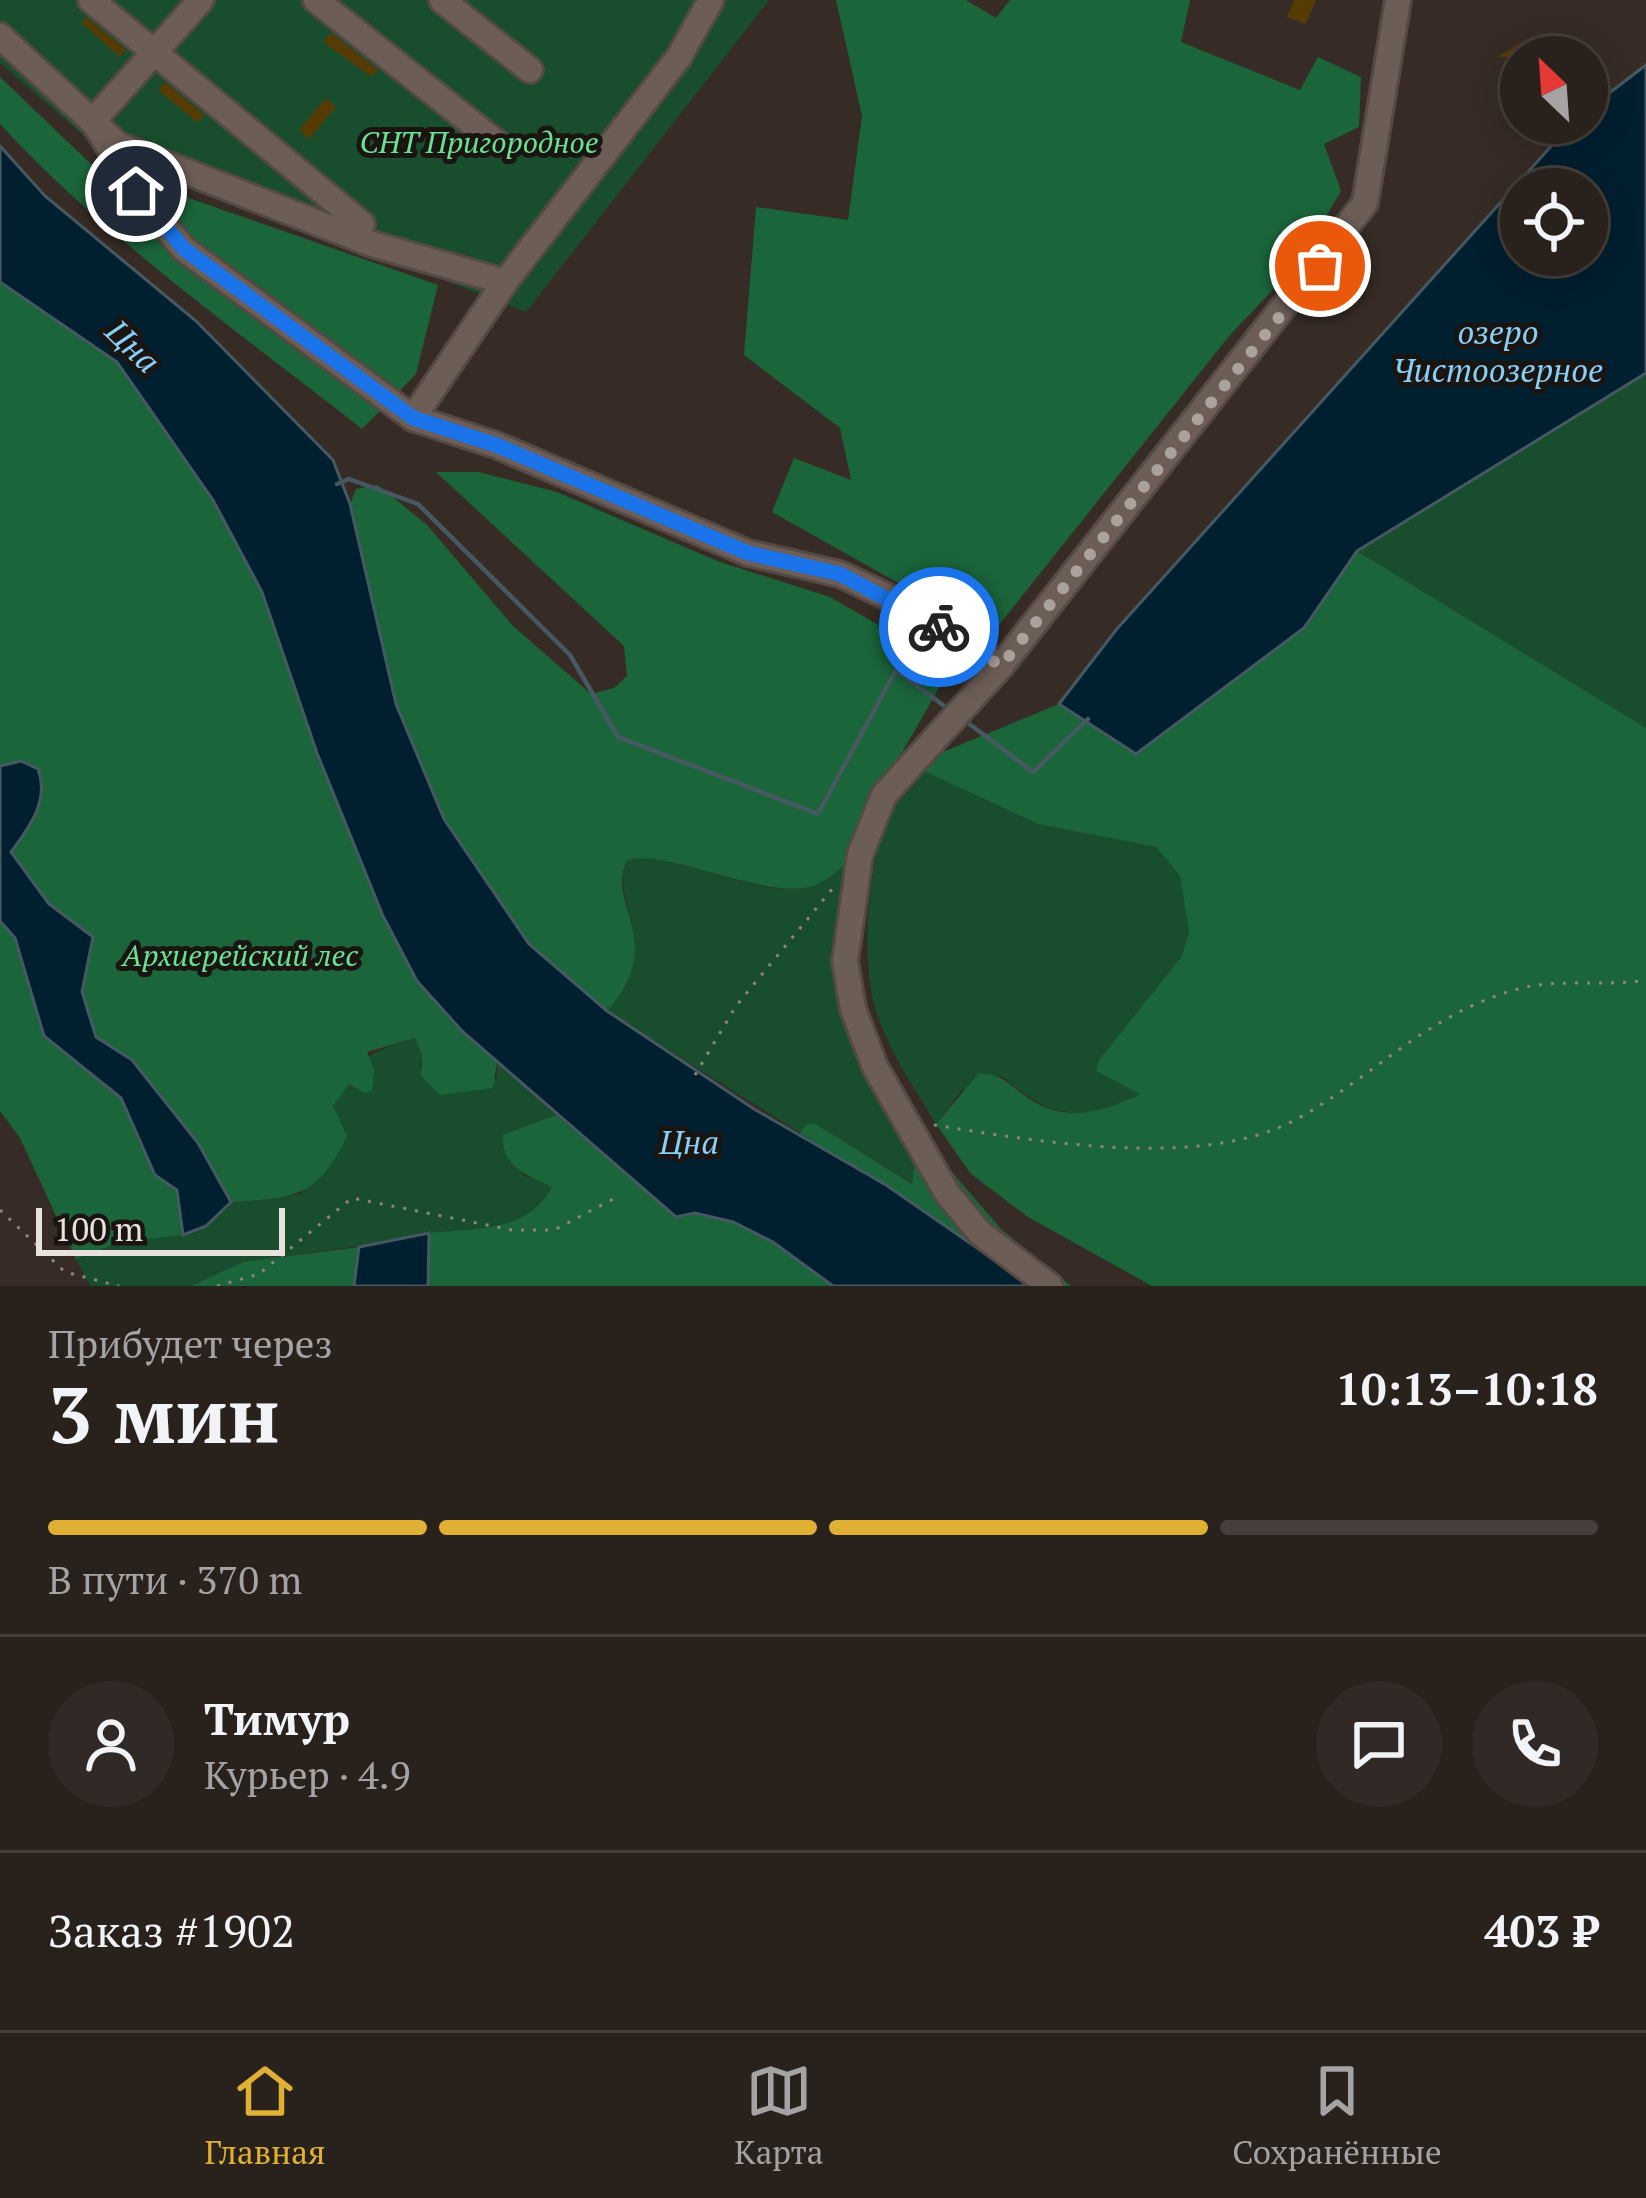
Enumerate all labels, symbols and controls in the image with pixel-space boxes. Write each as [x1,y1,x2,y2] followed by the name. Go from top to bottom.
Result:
[1500,36,1608,144] north arrow
[1500,36,1608,276] map controls
[360,122,599,162] park label: СНТ Пригородное
[85,140,187,242] pin
[103,158,169,224] icon: home
[1500,168,1608,276] button: locate
[1269,215,1371,317] pin
[1287,233,1353,299] icon: bag
[96,309,170,382] water label: Цна
[1393,310,1603,391] water label: озеро Чистоозерное
[879,567,999,687] courier
[906,594,972,660] icon: bike
[120,935,358,975] park label: Архиерейский лес
[658,1120,719,1163] water label: Цна
[36,1202,285,1255] scale bar
[54,1207,143,1250] text: 100 m
[48,1317,333,1369] text: Прибудет через
[1336,1358,1598,1418] text: 10:13–10:18
[48,1362,280,1465] text: 3 мин
[48,1553,302,1605] text: В пути · 370 m
[48,1681,174,1807] button: person
[1316,1681,1442,1807] button: chat
[1472,1681,1598,1807] button: phone
[204,1688,350,1748] text: Тимур
[204,1748,410,1800] text: Курьер · 4.9
[48,1900,295,1960] text: Заказ #1902
[1484,1900,1598,1960] text: 403 ₽
[204,2058,325,2173] tab: Главная
[734,2058,823,2173] tab: Карта
[1232,2058,1442,2173] tab: Сохранённые

